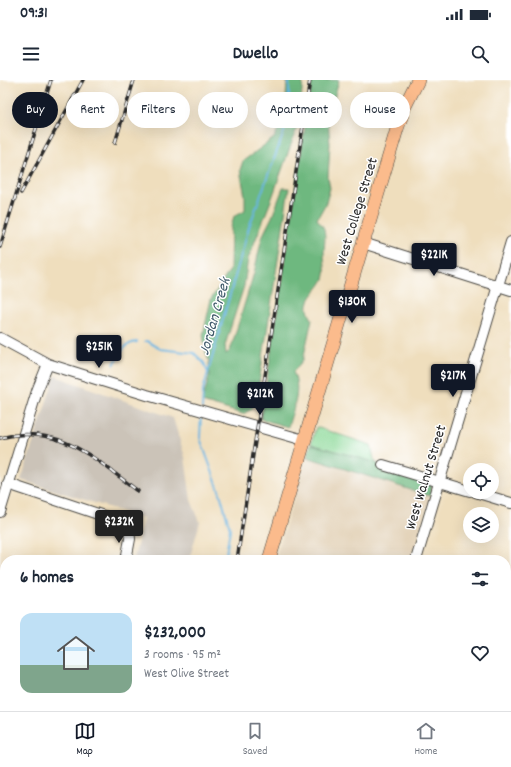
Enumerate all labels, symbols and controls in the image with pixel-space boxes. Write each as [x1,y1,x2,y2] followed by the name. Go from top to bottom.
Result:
[20,3,47,25] text: 09:31
[233,42,278,67] text: Dwello
[20,43,42,65] icon: menu
[469,43,491,65] icon: search
[12,92,58,128] chip: Buy
[66,92,119,128] chip: Rent
[127,92,190,128] chip: Filters
[198,92,248,128] chip: New
[256,92,342,128] chip: Apartment
[350,92,410,128] chip: House
[331,155,385,268] street label: West College Street
[406,243,462,277] pin: $221K
[421,246,447,265] text: $221K
[193,274,238,358] water label: Jordan Creek
[324,290,380,324] pin: $130K
[338,293,366,312] text: $130K
[71,335,127,369] pin: $251K
[85,338,113,357] text: $251K
[425,364,481,398] pin: $217K
[440,367,466,386] text: $217K
[232,382,288,416] pin: $212K
[247,385,273,404] text: $212K
[401,422,453,533] street label: West Walnut Street
[463,463,499,543] map controls
[463,463,499,499] button: locate
[463,507,499,543] button: layers
[91,510,147,544] pin: $232K
[104,513,134,532] text: $232K
[20,567,74,591] text: 6 homes
[469,568,491,590] icon: filters
[144,622,206,646] text: $232,000
[52,629,100,677] icon: home
[469,642,491,664] icon: heart
[144,646,221,665] text: 3 rooms · 95 m²
[144,665,229,684] text: West Olive Street
[74,720,96,760] tab: Map
[243,720,267,760] tab: Saved
[414,720,437,760] tab: Home

